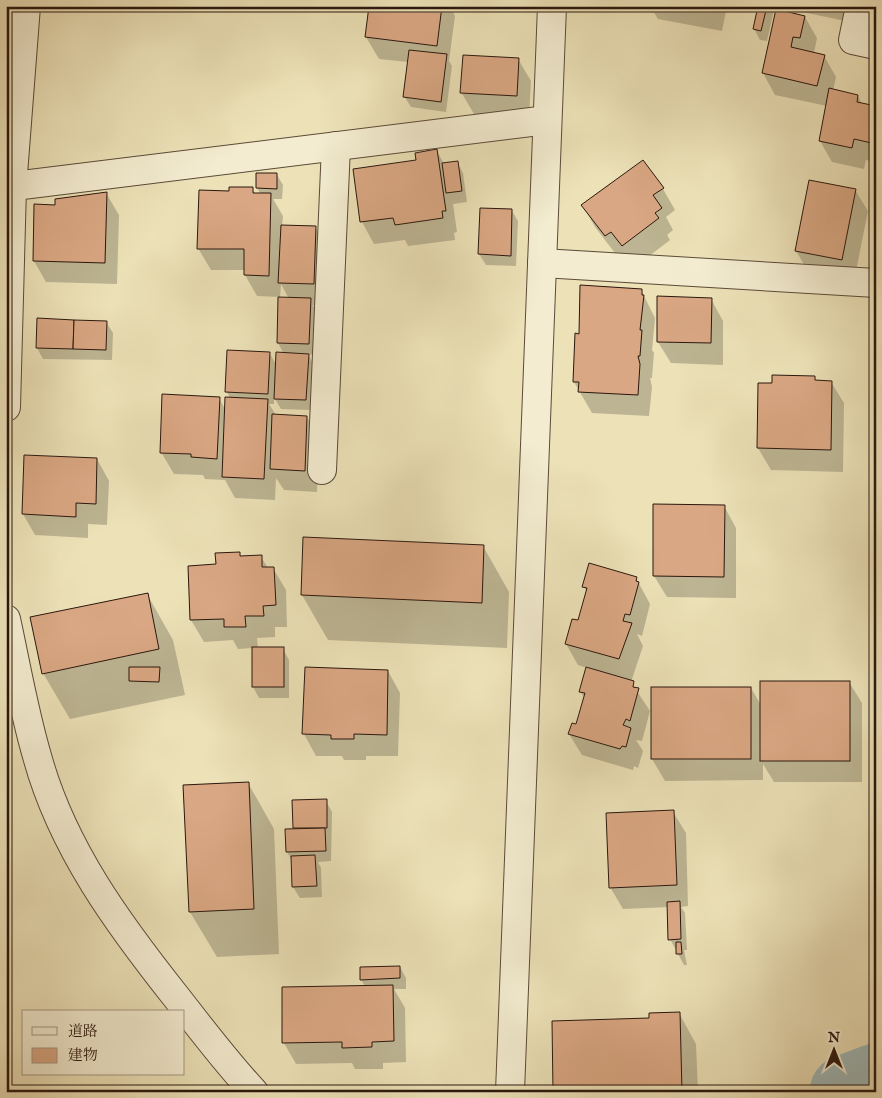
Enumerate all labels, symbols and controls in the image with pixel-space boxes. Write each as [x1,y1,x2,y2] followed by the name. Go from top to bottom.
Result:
[22,1010,185,1076] legend
[68,1022,98,1041] text: 道路
[810,1026,860,1076] north arrow
[827,1029,840,1047] text: N
[68,1046,98,1065] text: 建物

